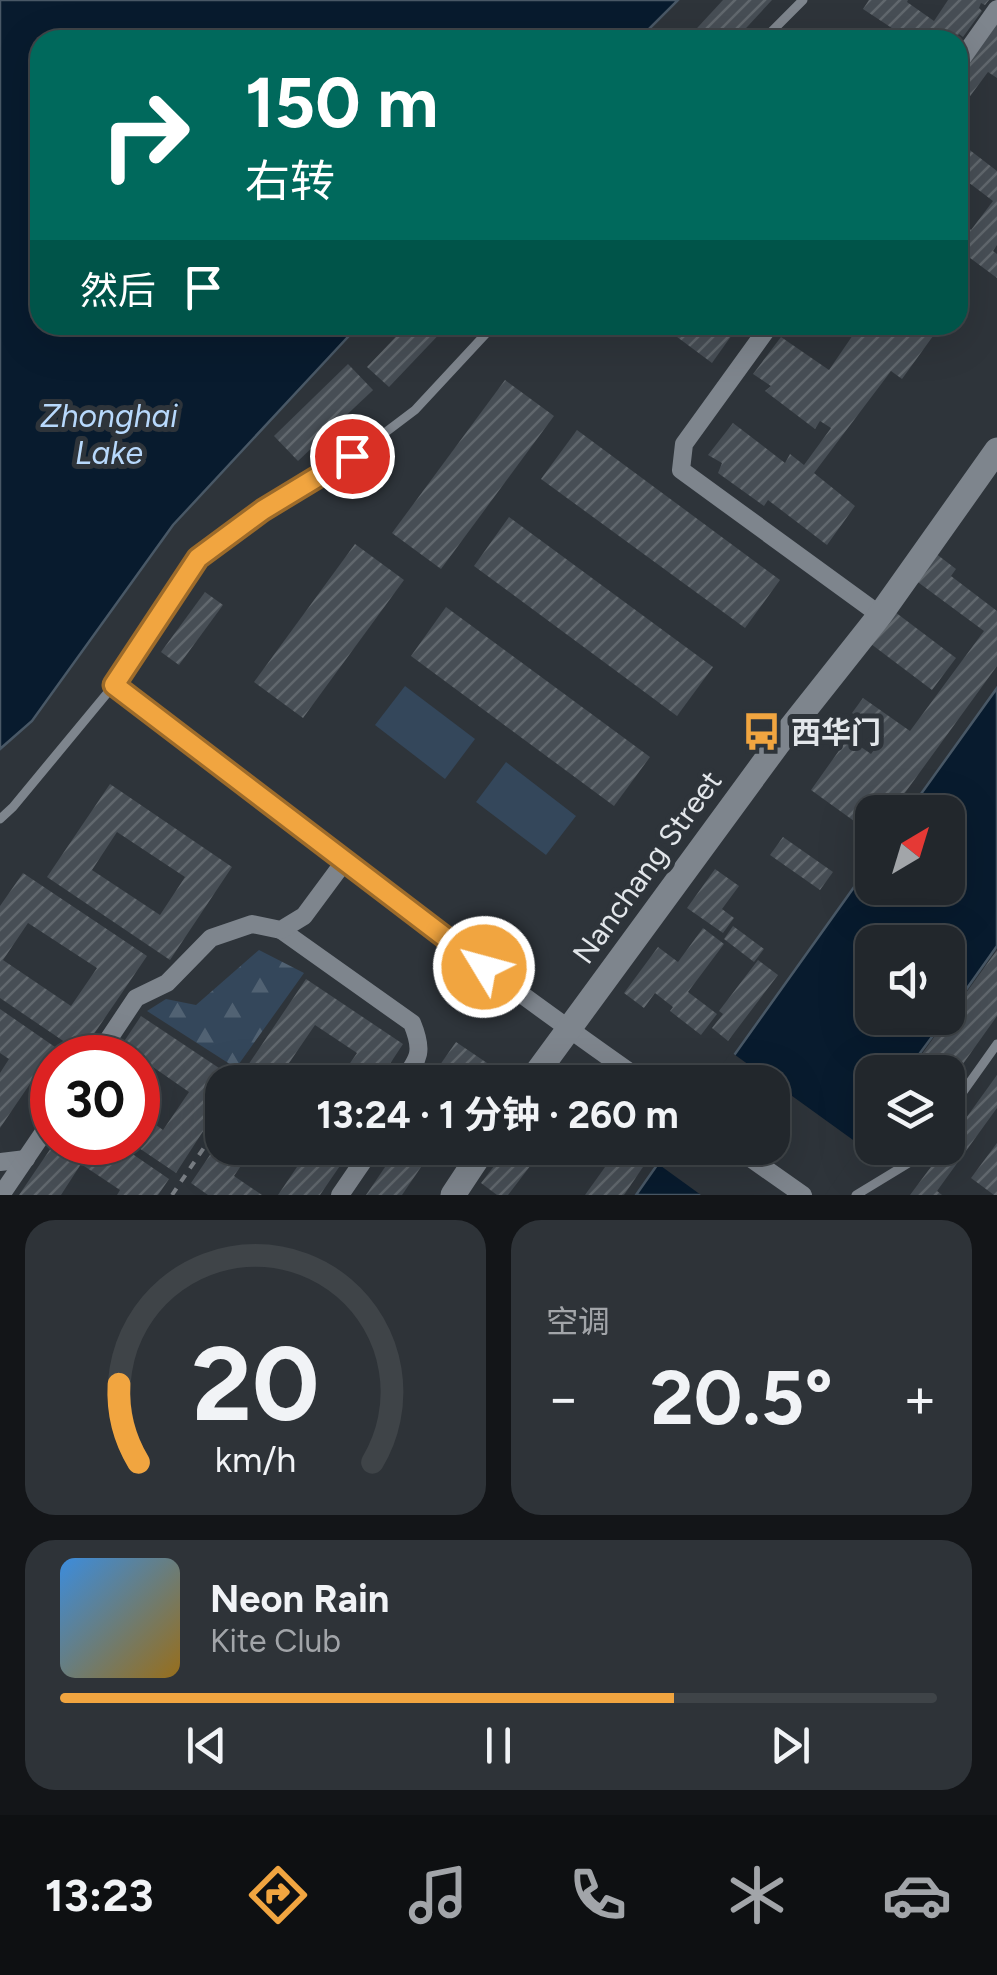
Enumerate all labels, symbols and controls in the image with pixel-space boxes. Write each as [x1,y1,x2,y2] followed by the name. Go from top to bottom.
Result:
[245,60,438,145] text: 150 m
[80,70,210,200] icon: right
[245,154,335,208] text: 右转
[176,260,231,315] icon: arrive
[80,268,156,314] text: 然后
[40,397,178,472] water label: Zhonghai Lake
[310,414,395,499] pin
[325,429,380,484] icon: arrive
[740,711,782,753] bus stop icon: 西华门
[791,714,881,751] place label: 西华门
[565,763,729,971] street label: Nanchang Street
[855,795,965,905] north arrow
[855,795,965,1165] map controls
[432,915,536,1019] position arrow
[855,925,965,1035] button: sound
[30,1035,160,1165] speed limit sign: 30
[855,1055,965,1165] button: layers
[316,1092,679,1138] text: 13:24 · 1 分钟 · 260 m
[546,1303,610,1341] text: 空调
[192,1321,319,1446] text: 20
[650,1353,833,1443] text: 20.5°
[546,1365,580,1431] text: −
[903,1365,937,1431] text: +
[215,1438,296,1481] text: km/h
[210,1576,389,1622] text: Neon Rain
[210,1622,341,1660] text: Kite Club
[179,1718,234,1773] icon: previous
[471,1718,526,1773] icon: pause
[763,1718,818,1773] icon: next
[243,1860,313,1930] icon: directions
[403,1860,473,1930] icon: music
[563,1860,633,1930] icon: phone
[722,1860,792,1930] icon: climate
[882,1860,952,1930] icon: car
[45,1868,154,1922] text: 13:23

